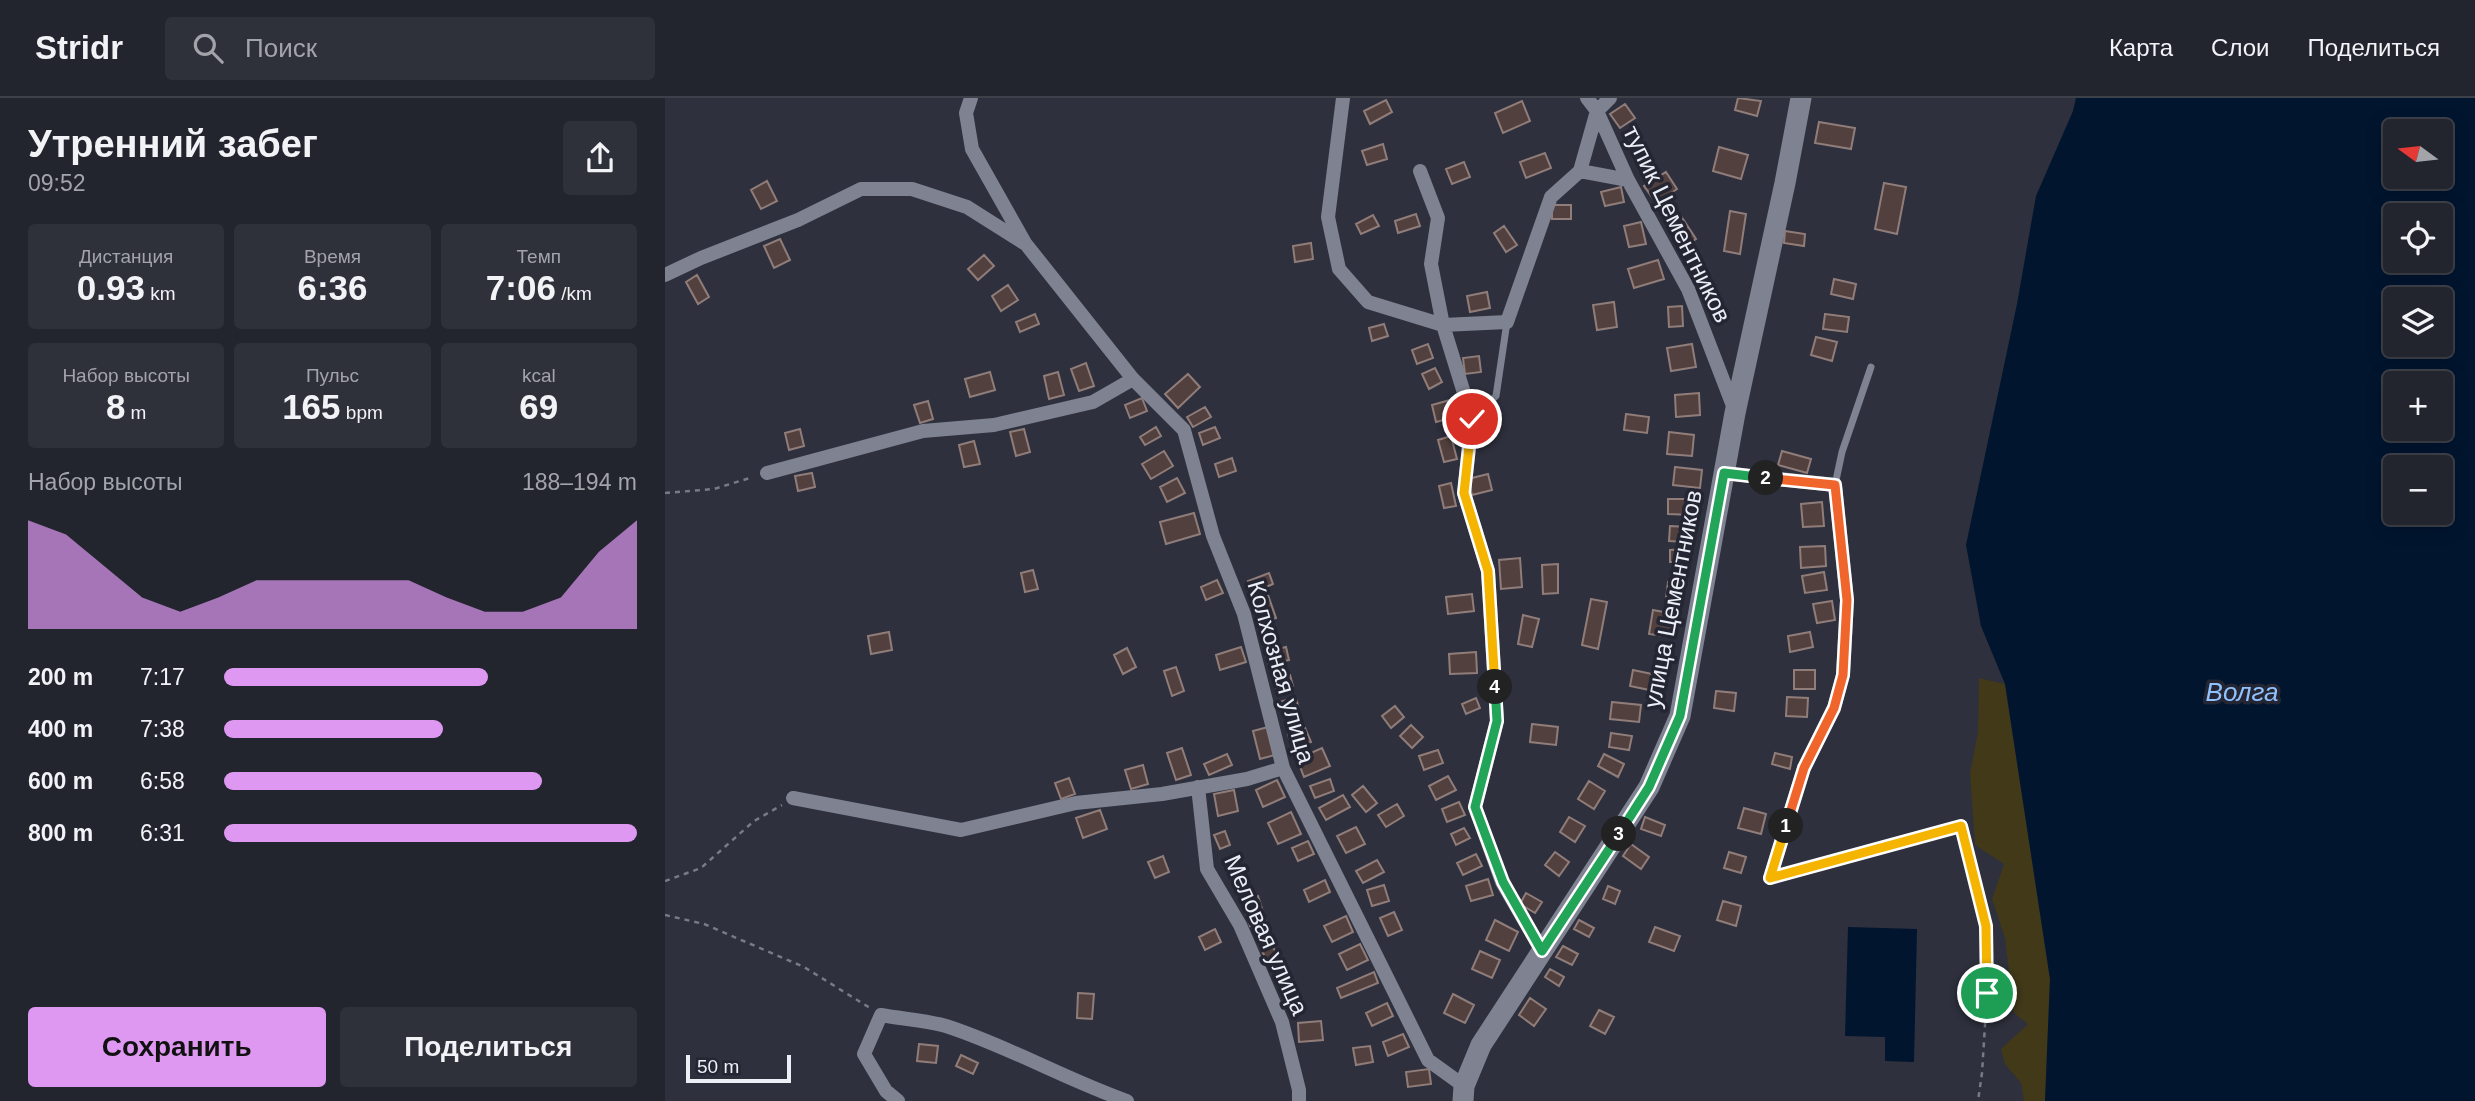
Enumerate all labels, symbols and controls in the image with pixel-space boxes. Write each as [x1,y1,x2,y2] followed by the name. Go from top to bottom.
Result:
[165,17,655,80] search box
[35,29,123,66] text: Stridr
[189,29,227,67] icon: search
[245,33,317,63] text: Поиск
[2109,34,2173,61] text: Карта
[2211,34,2269,61] text: Слои
[2307,34,2440,61] text: Поделиться
[2383,119,2453,189] north arrow
[2383,119,2453,525] map controls
[563,121,637,195] button: share
[1618,121,1737,327] street label: тупик Цементников
[28,123,318,165] text: Утренний забег
[28,170,86,196] text: 09:52
[2383,203,2453,273] button: locate
[79,246,173,267] text: Дистанция
[304,246,361,267] text: Время
[517,246,561,267] text: Темп
[77,268,145,307] text: 0.93
[297,268,368,307] text: 6:36
[486,268,556,307] text: 7:06
[145,283,176,304] text: km
[556,283,592,304] text: /km
[2383,287,2453,357] button: layers
[62,365,190,386] text: Набор высоты
[306,365,359,386] text: Пульс
[522,365,556,386] text: kcal
[2383,371,2453,441] button: +
[106,387,125,426] text: 8
[282,387,341,426] text: 165
[519,387,558,426] text: 69
[1442,389,1502,449] pin
[1453,400,1491,438] icon: check
[125,402,146,423] text: m
[341,402,383,423] text: bpm
[2383,455,2453,525] button: −
[1749,460,1783,496] pin: 2
[1760,467,1771,488] text: 2
[28,469,182,495] text: Набор высоты
[522,469,637,495] text: 188–194 m
[1638,488,1707,710] street label: улица Цементников
[1242,577,1321,767] street label: Колхозная улица
[28,664,93,690] text: 200 m
[140,664,185,690] text: 7:17
[1477,670,1513,704] pin: 4
[1489,676,1500,697] text: 4
[2206,677,2278,707] water label: Волга
[28,716,93,742] text: 400 m
[140,716,185,742] text: 7:38
[28,768,93,794] text: 600 m
[140,768,185,794] text: 6:58
[1769,808,1803,844] pin: 1
[1780,815,1791,836] text: 1
[1601,816,1637,852] pin: 3
[28,820,93,846] text: 800 m
[140,820,185,846] text: 6:31
[1613,823,1624,844] text: 3
[1219,851,1314,1019] street label: Меловая улица
[1957,963,2017,1023] pin
[1968,974,2006,1012] icon: arrive
[28,1007,326,1087] button: Сохранить
[340,1007,637,1087] button: Поделиться
[686,1052,791,1084] scale bar
[697,1056,739,1077] text: 50 m

